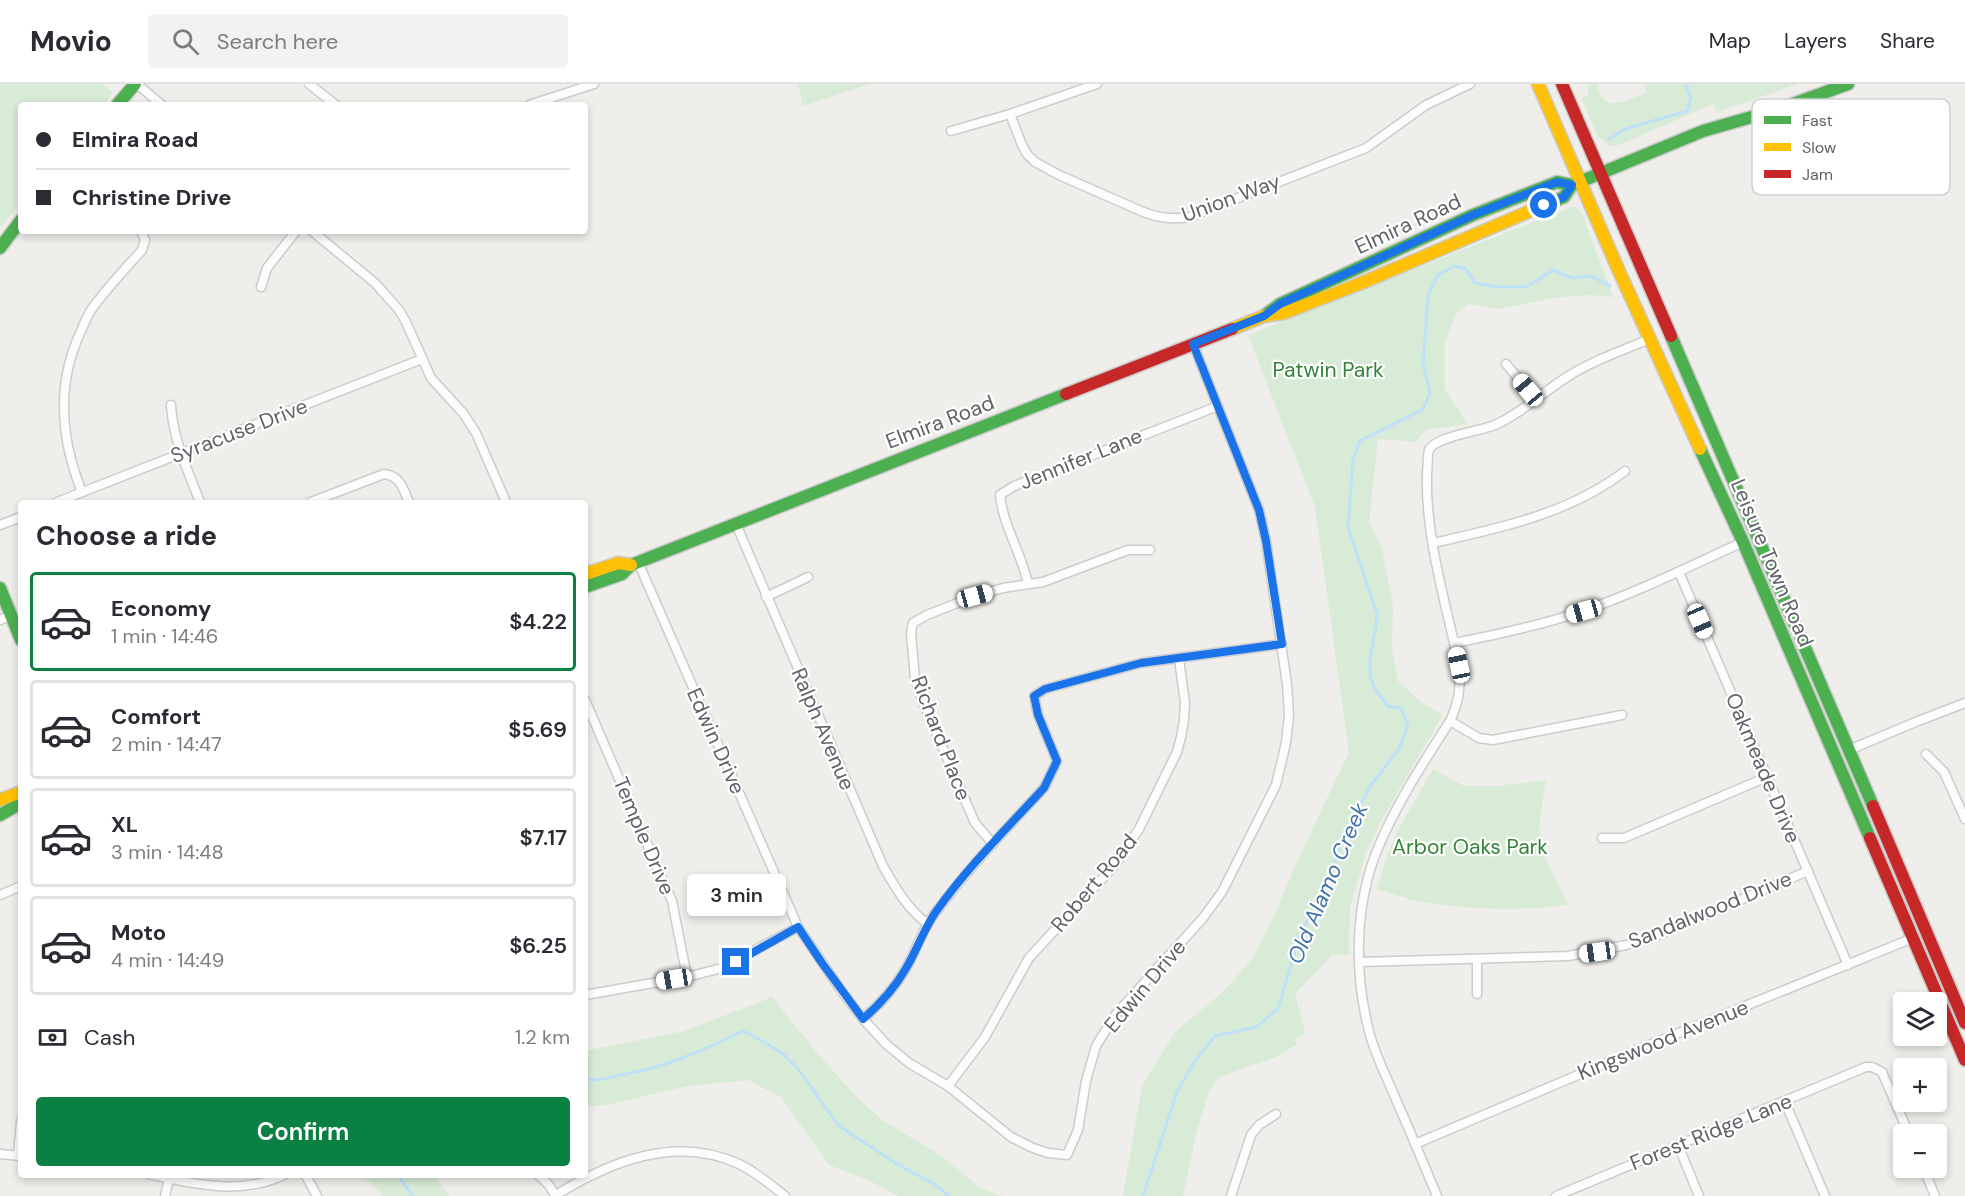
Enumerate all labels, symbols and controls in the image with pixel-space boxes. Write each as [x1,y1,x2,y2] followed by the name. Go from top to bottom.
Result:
[148,14,568,68] search box
[30,23,112,60] text: Movio
[169,25,202,58] icon: search
[217,27,338,56] text: Search here
[1709,27,1751,55] text: Map
[1784,27,1847,55] text: Layers
[1880,27,1935,55] text: Share
[1752,99,1950,195] legend
[1802,110,1833,131] text: Fast
[72,125,198,154] text: Elmira Road
[1802,137,1836,158] text: Slow
[1802,164,1833,185] text: Jam
[1178,167,1284,229] street label: Union Way
[72,183,232,212] text: Christine Drive
[1350,187,1466,261] street label: Elmira Road
[1530,191,1557,218] route start
[1272,356,1384,384] park label: Patwin Park
[1510,370,1546,410] car
[882,389,998,455] street label: Elmira Road
[166,392,312,470] street label: Syracuse Drive
[1015,422,1147,496] street label: Jennifer Lane
[1724,475,1820,651] street label: Leisure Town Road
[36,518,217,553] text: Choose a ride
[955,583,995,609] car
[111,594,211,623] text: Economy
[39,595,93,649] icon: car
[1564,597,1604,625] car
[1685,601,1715,641] car
[509,607,567,636] text: $4.22
[111,623,218,649] text: 1 min · 14:46
[1446,646,1472,684] car
[785,663,861,795] street label: Ralph Avenue
[904,672,978,804] street label: Richard Place
[680,683,752,799] street label: Edwin Drive
[1719,689,1807,848] street label: Oakmeade Drive
[111,702,201,731] text: Comfort
[39,703,93,757] icon: car
[508,715,567,744] text: $5.69
[111,731,222,757] text: 2 min · 14:47
[607,773,681,899] street label: Temple Drive
[1280,797,1375,968] water label: Old Alamo Creek
[111,810,138,839] text: XL
[39,811,93,865] icon: car
[519,823,567,852] text: $7.17
[1045,828,1143,938] street label: Robert Road
[1392,833,1548,861] park label: Arbor Oaks Park
[111,839,224,865] text: 3 min · 14:48
[1624,864,1796,956] street label: Sandalwood Drive
[686,875,786,917] callout: 3 min
[710,882,763,908] text: 3 min
[111,918,166,947] text: Moto
[39,919,93,973] icon: car
[509,931,567,960] text: $6.25
[1098,933,1192,1038] street label: Edwin Drive
[1578,941,1616,963] car
[111,947,224,973] text: 4 min · 14:49
[722,948,749,975] route end
[655,967,693,991] car
[1893,992,1947,1178] map controls
[1893,992,1947,1046] button: layers
[1573,993,1753,1087] street label: Kingswood Avenue
[36,1021,69,1054] icon: cash
[84,1023,135,1052] text: Cash
[515,1024,570,1050] text: 1.2 km
[1893,1058,1947,1112] button: +
[1626,1087,1796,1177] street label: Forest Ridge Lane
[36,1097,570,1166] button: Confirm
[1893,1124,1947,1178] button: −

